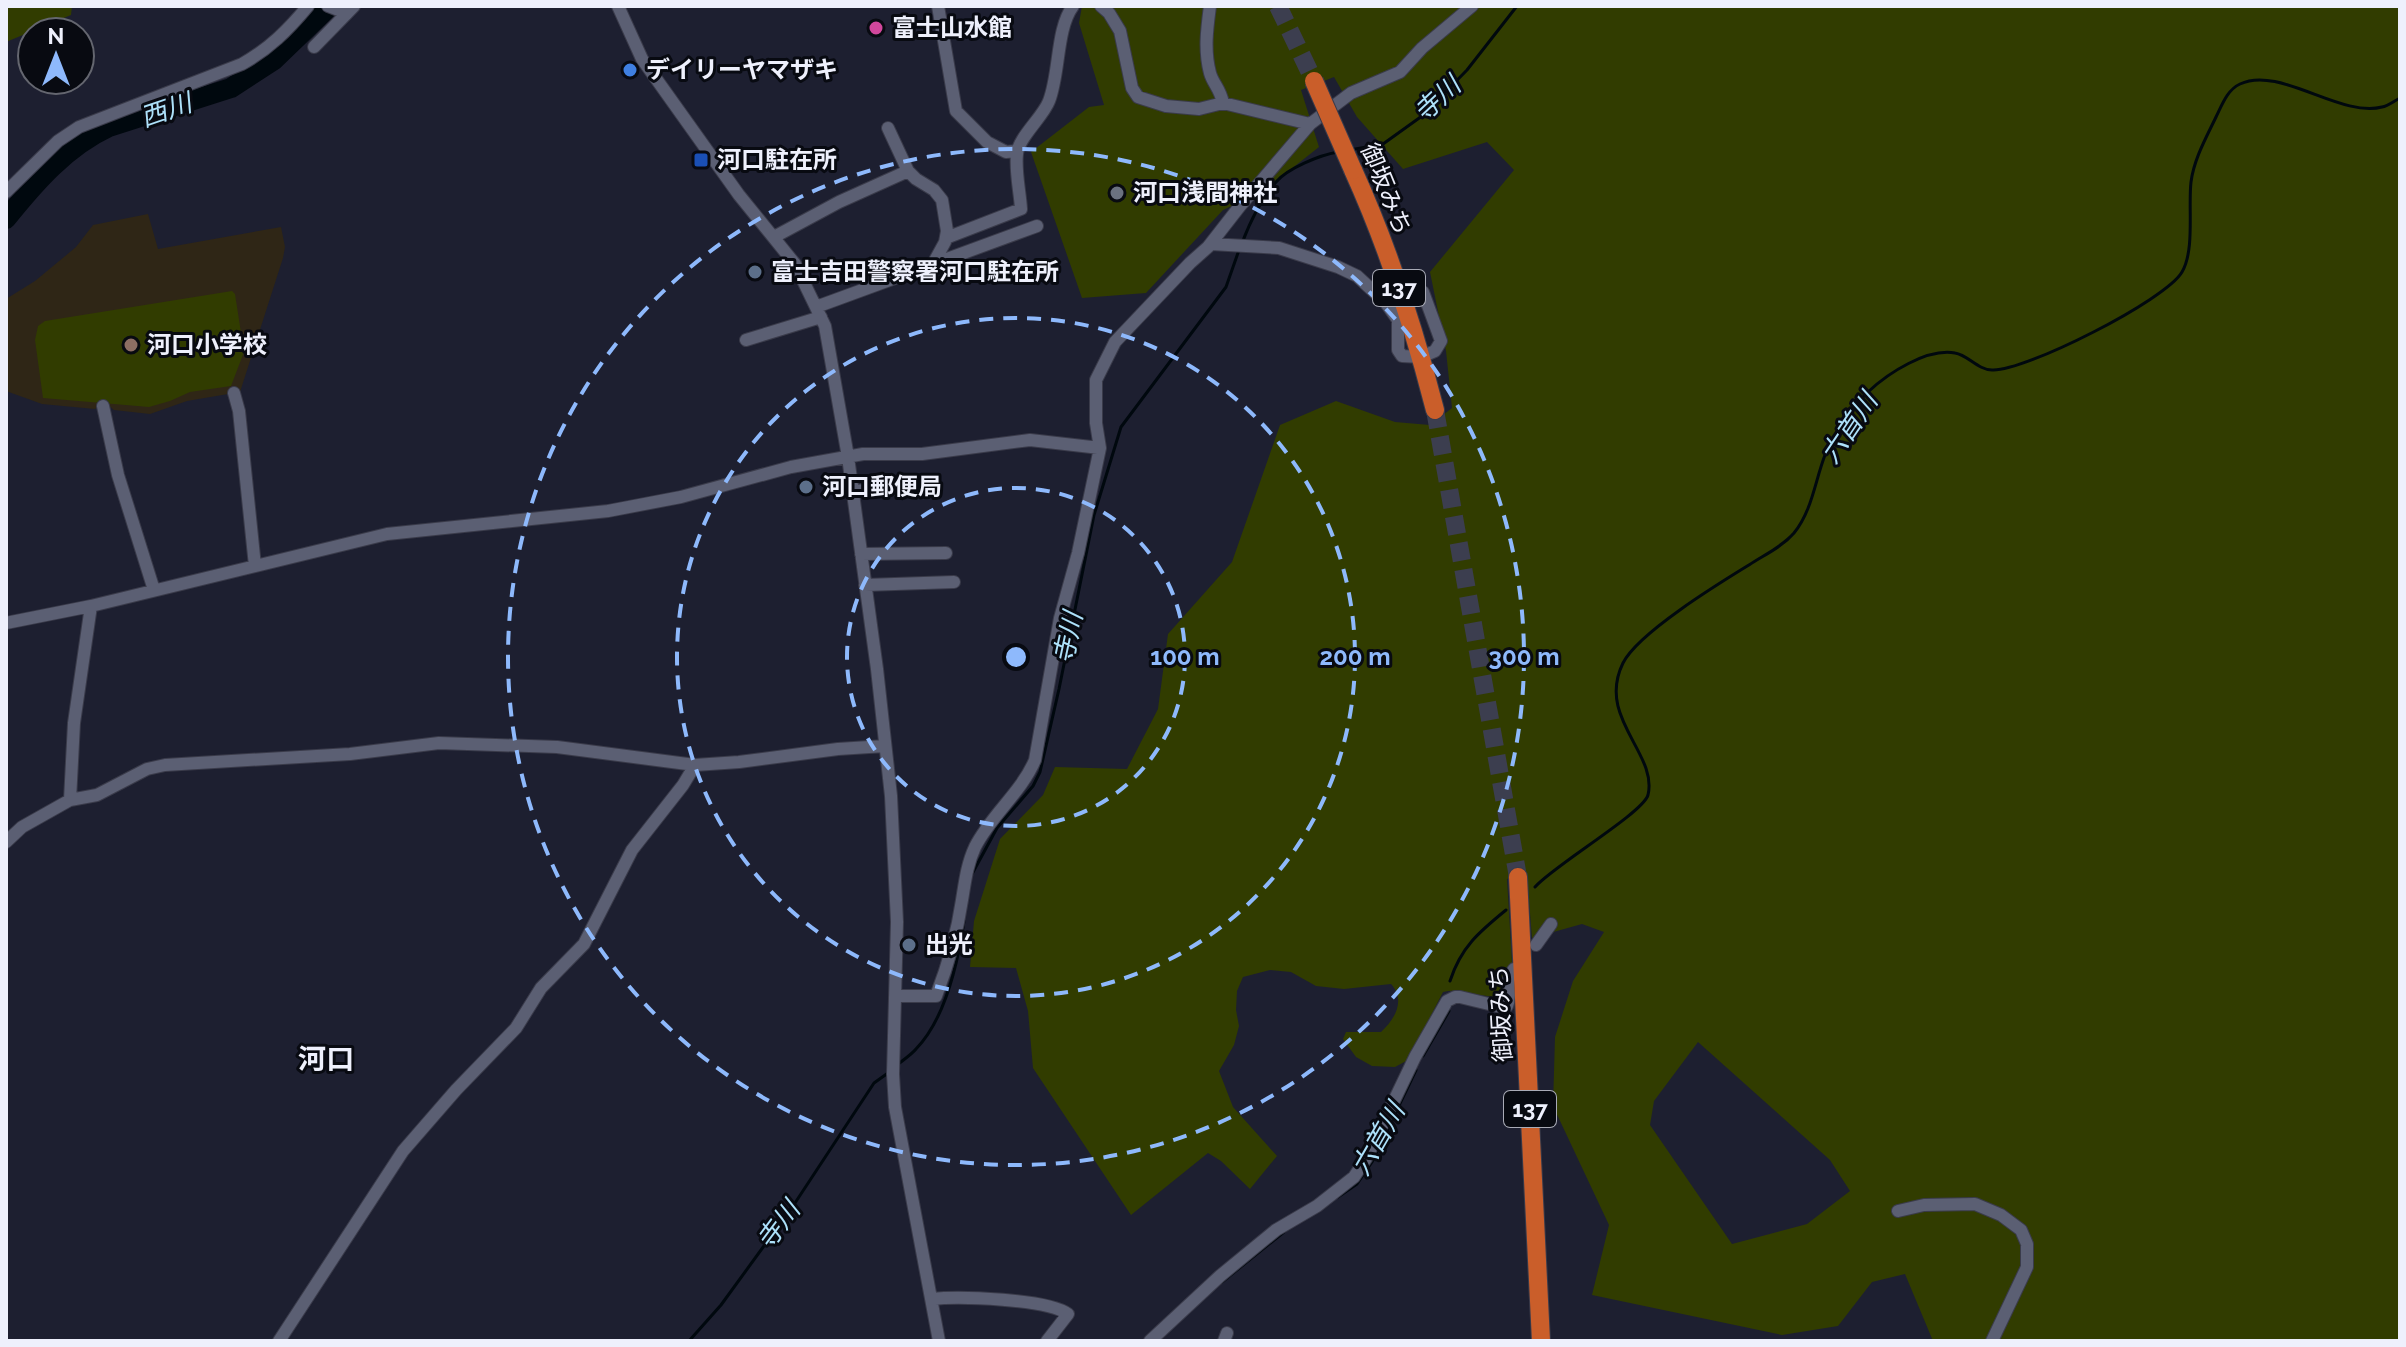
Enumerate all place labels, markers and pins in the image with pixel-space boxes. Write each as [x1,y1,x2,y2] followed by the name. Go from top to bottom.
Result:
[892,13,1012,42] place label: 富士山水館
[867,19,885,37] marker: 富士山水館
[646,55,838,84] place label: デイリーヤマザキ
[621,61,639,79] marker: デイリーヤマザキ
[717,145,837,174] place label: 河口駐在所
[692,151,710,169] marker: 河口駐在所
[1133,178,1277,207] place label: 河口浅間神社
[1108,184,1126,202] marker: 河口浅間神社
[771,257,1059,286] place label: 富士吉田警察署河口駐在所
[746,263,764,281] marker: 富士吉田警察署河口駐在所
[147,330,267,359] place label: 河口小学校
[122,336,140,354] marker: 河口小学校
[822,472,942,501] place label: 河口郵便局
[797,478,815,496] marker: 河口郵便局
[1002,643,1030,671] centre of rings
[925,930,973,959] place label: 出光
[900,936,918,954] marker: 出光

